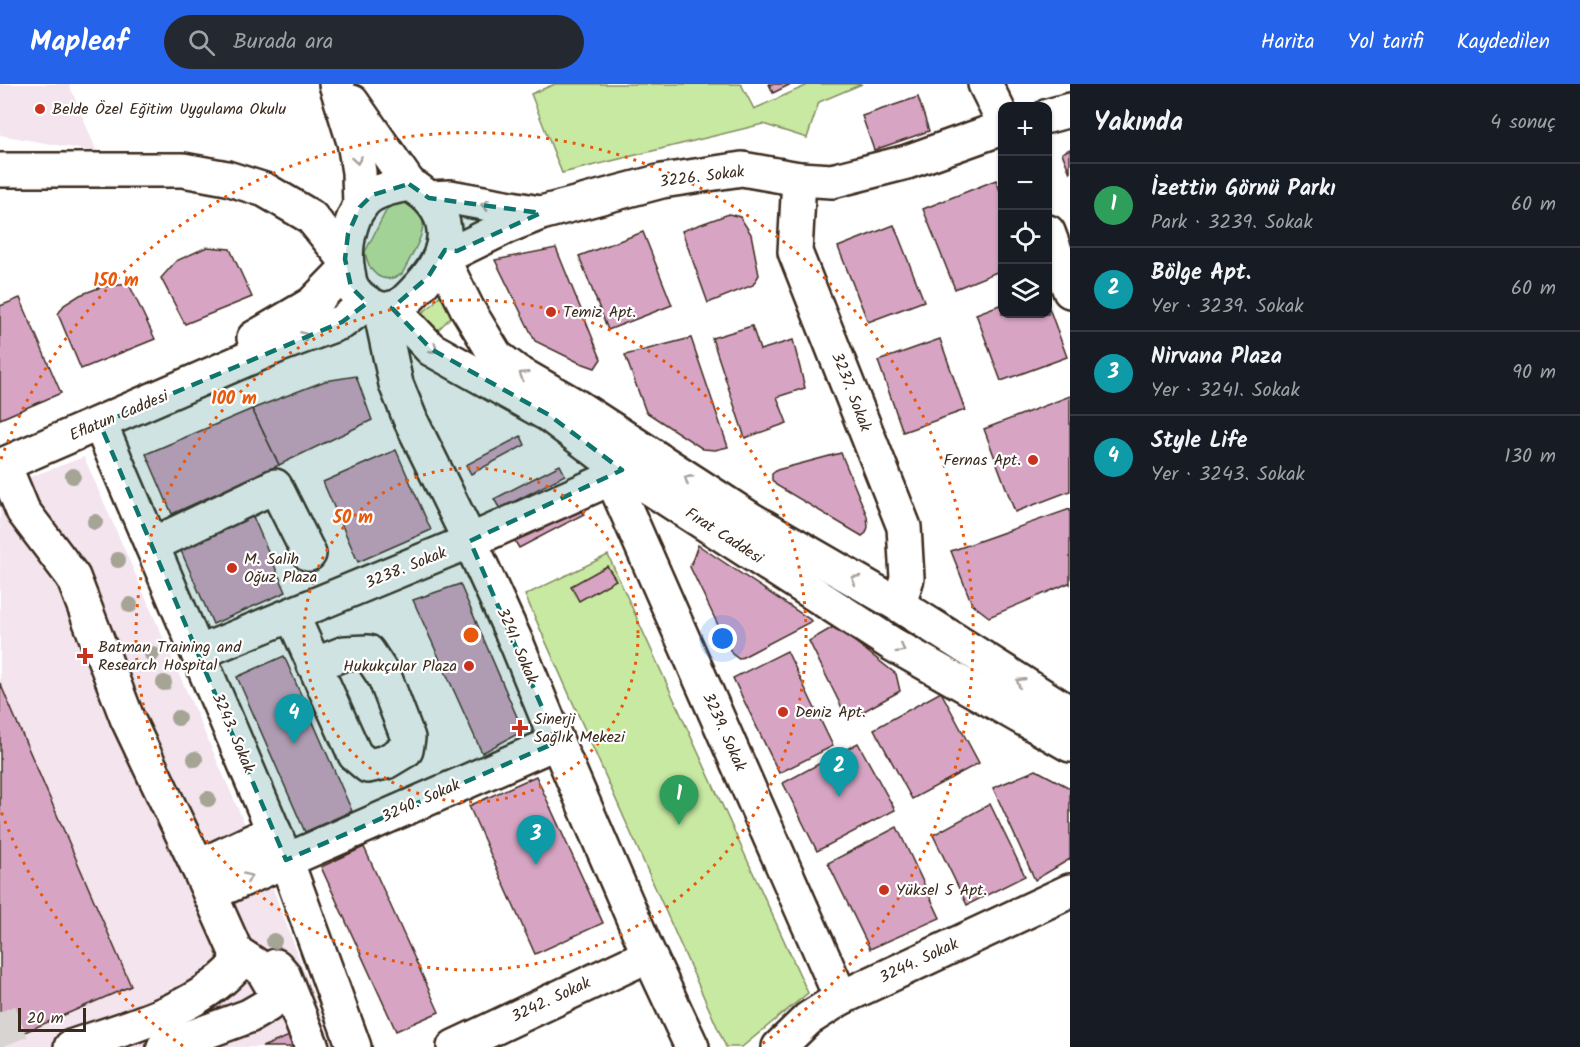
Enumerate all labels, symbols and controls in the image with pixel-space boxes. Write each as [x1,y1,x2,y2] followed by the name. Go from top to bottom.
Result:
[164,15,584,69] search box
[30,20,128,65] text: Mapleaf
[233,25,333,60] text: Burada ara
[185,26,218,59] icon: search
[1261,26,1315,59] text: Harita
[1348,26,1424,59] text: Yol tarifi
[1457,26,1550,59] text: Kaydedilen
[52,97,287,122] place label: Belde Özel Eğitim Uygulama Okulu
[33,102,47,116] marker: Belde Özel Eğitim Uygulama Okulu
[998,102,1052,318] map controls
[998,102,1052,156] button: +
[1094,102,1183,144] text: Yakında
[1490,107,1556,139] text: 4 sonuç
[351,156,363,165] one-way arrow
[998,156,1052,210] button: −
[658,159,746,195] street label: 3226. Sokak
[1151,172,1335,207] text: İzettin Görnü Parkı
[1110,189,1117,221] text: 1
[1511,189,1556,221] text: 60 m
[480,199,490,211] one-way arrow
[1151,207,1313,239] text: Park · 3239. Sokak
[998,210,1052,264] button: locate
[1151,256,1251,291] text: Bölge Apt.
[998,264,1052,318] button: layers
[93,267,139,296] text: 150 m
[1108,273,1119,305] text: 2
[1511,273,1556,305] text: 60 m
[1151,291,1304,323] text: Yer · 3239. Sokak
[563,300,636,325] place label: Temiz Apt.
[544,305,558,319] marker: Temiz Apt.
[299,331,310,343] one-way arrow
[1151,340,1282,375] text: Nirvana Plaza
[427,342,438,353] one-way arrow
[824,349,878,436] street label: 3237. Sokak
[1108,357,1119,389] text: 3
[1512,357,1556,389] text: 90 m
[518,372,529,383] one-way arrow
[1151,375,1300,407] text: Yer · 3241. Sokak
[66,383,173,448] street label: Eflatun Caddesi
[211,385,257,414] text: 100 m
[1151,424,1248,459] text: Style Life
[1108,441,1119,473] text: 4
[1504,441,1556,473] text: 130 m
[944,448,1021,473] place label: Fernas Apt.
[1026,453,1040,467] marker: Fernas Apt.
[1151,459,1305,491] text: Yer · 3243. Sokak
[684,474,694,486] one-way arrow
[680,501,769,571] street label: Fırat Caddesi
[332,504,373,533] text: 50 m
[362,540,451,596] street label: 3238. Sokak
[244,547,317,590] place label: M. Salih Oğuz Plaza
[225,561,239,575] marker: M. Salih Oğuz Plaza
[850,575,861,587] one-way arrow
[490,604,544,688] street label: 3241. Sokak
[708,624,737,653] your location
[461,625,481,645] centre of rings
[98,635,242,678] place label: Batman Training and Research Hospital
[895,642,905,653] one-way arrow
[76,647,94,665] marker: Batman Training and Research Hospital
[343,654,457,679] place label: Hukukçular Plaza
[462,659,476,673] marker: Hukukçular Plaza
[1016,678,1026,690] one-way arrow
[205,689,261,777] street label: 3243. Sokak
[696,689,753,776] street label: 3239. Sokak
[274,694,314,744] pin: 4
[795,700,866,725] place label: Deniz Apt.
[776,705,790,719] marker: Deniz Apt.
[534,707,626,750] place label: Sinerji Sağlık Mekezi
[511,719,529,737] marker: Sinerji Sağlık Mekezi
[820,748,858,797] pin: 2
[378,772,465,829] street label: 3240. Sokak
[660,776,698,825] pin: 1
[516,816,556,865] pin: 3
[242,872,253,884] one-way arrow
[896,878,987,903] place label: Yüksel 5 Apt.
[877,883,891,897] marker: Yüksel 5 Apt.
[875,932,963,990] street label: 3244. Sokak
[507,971,595,1029] street label: 3242. Sokak
[18,1005,86,1032] scale bar
[27,1006,63,1031] text: 20 m

